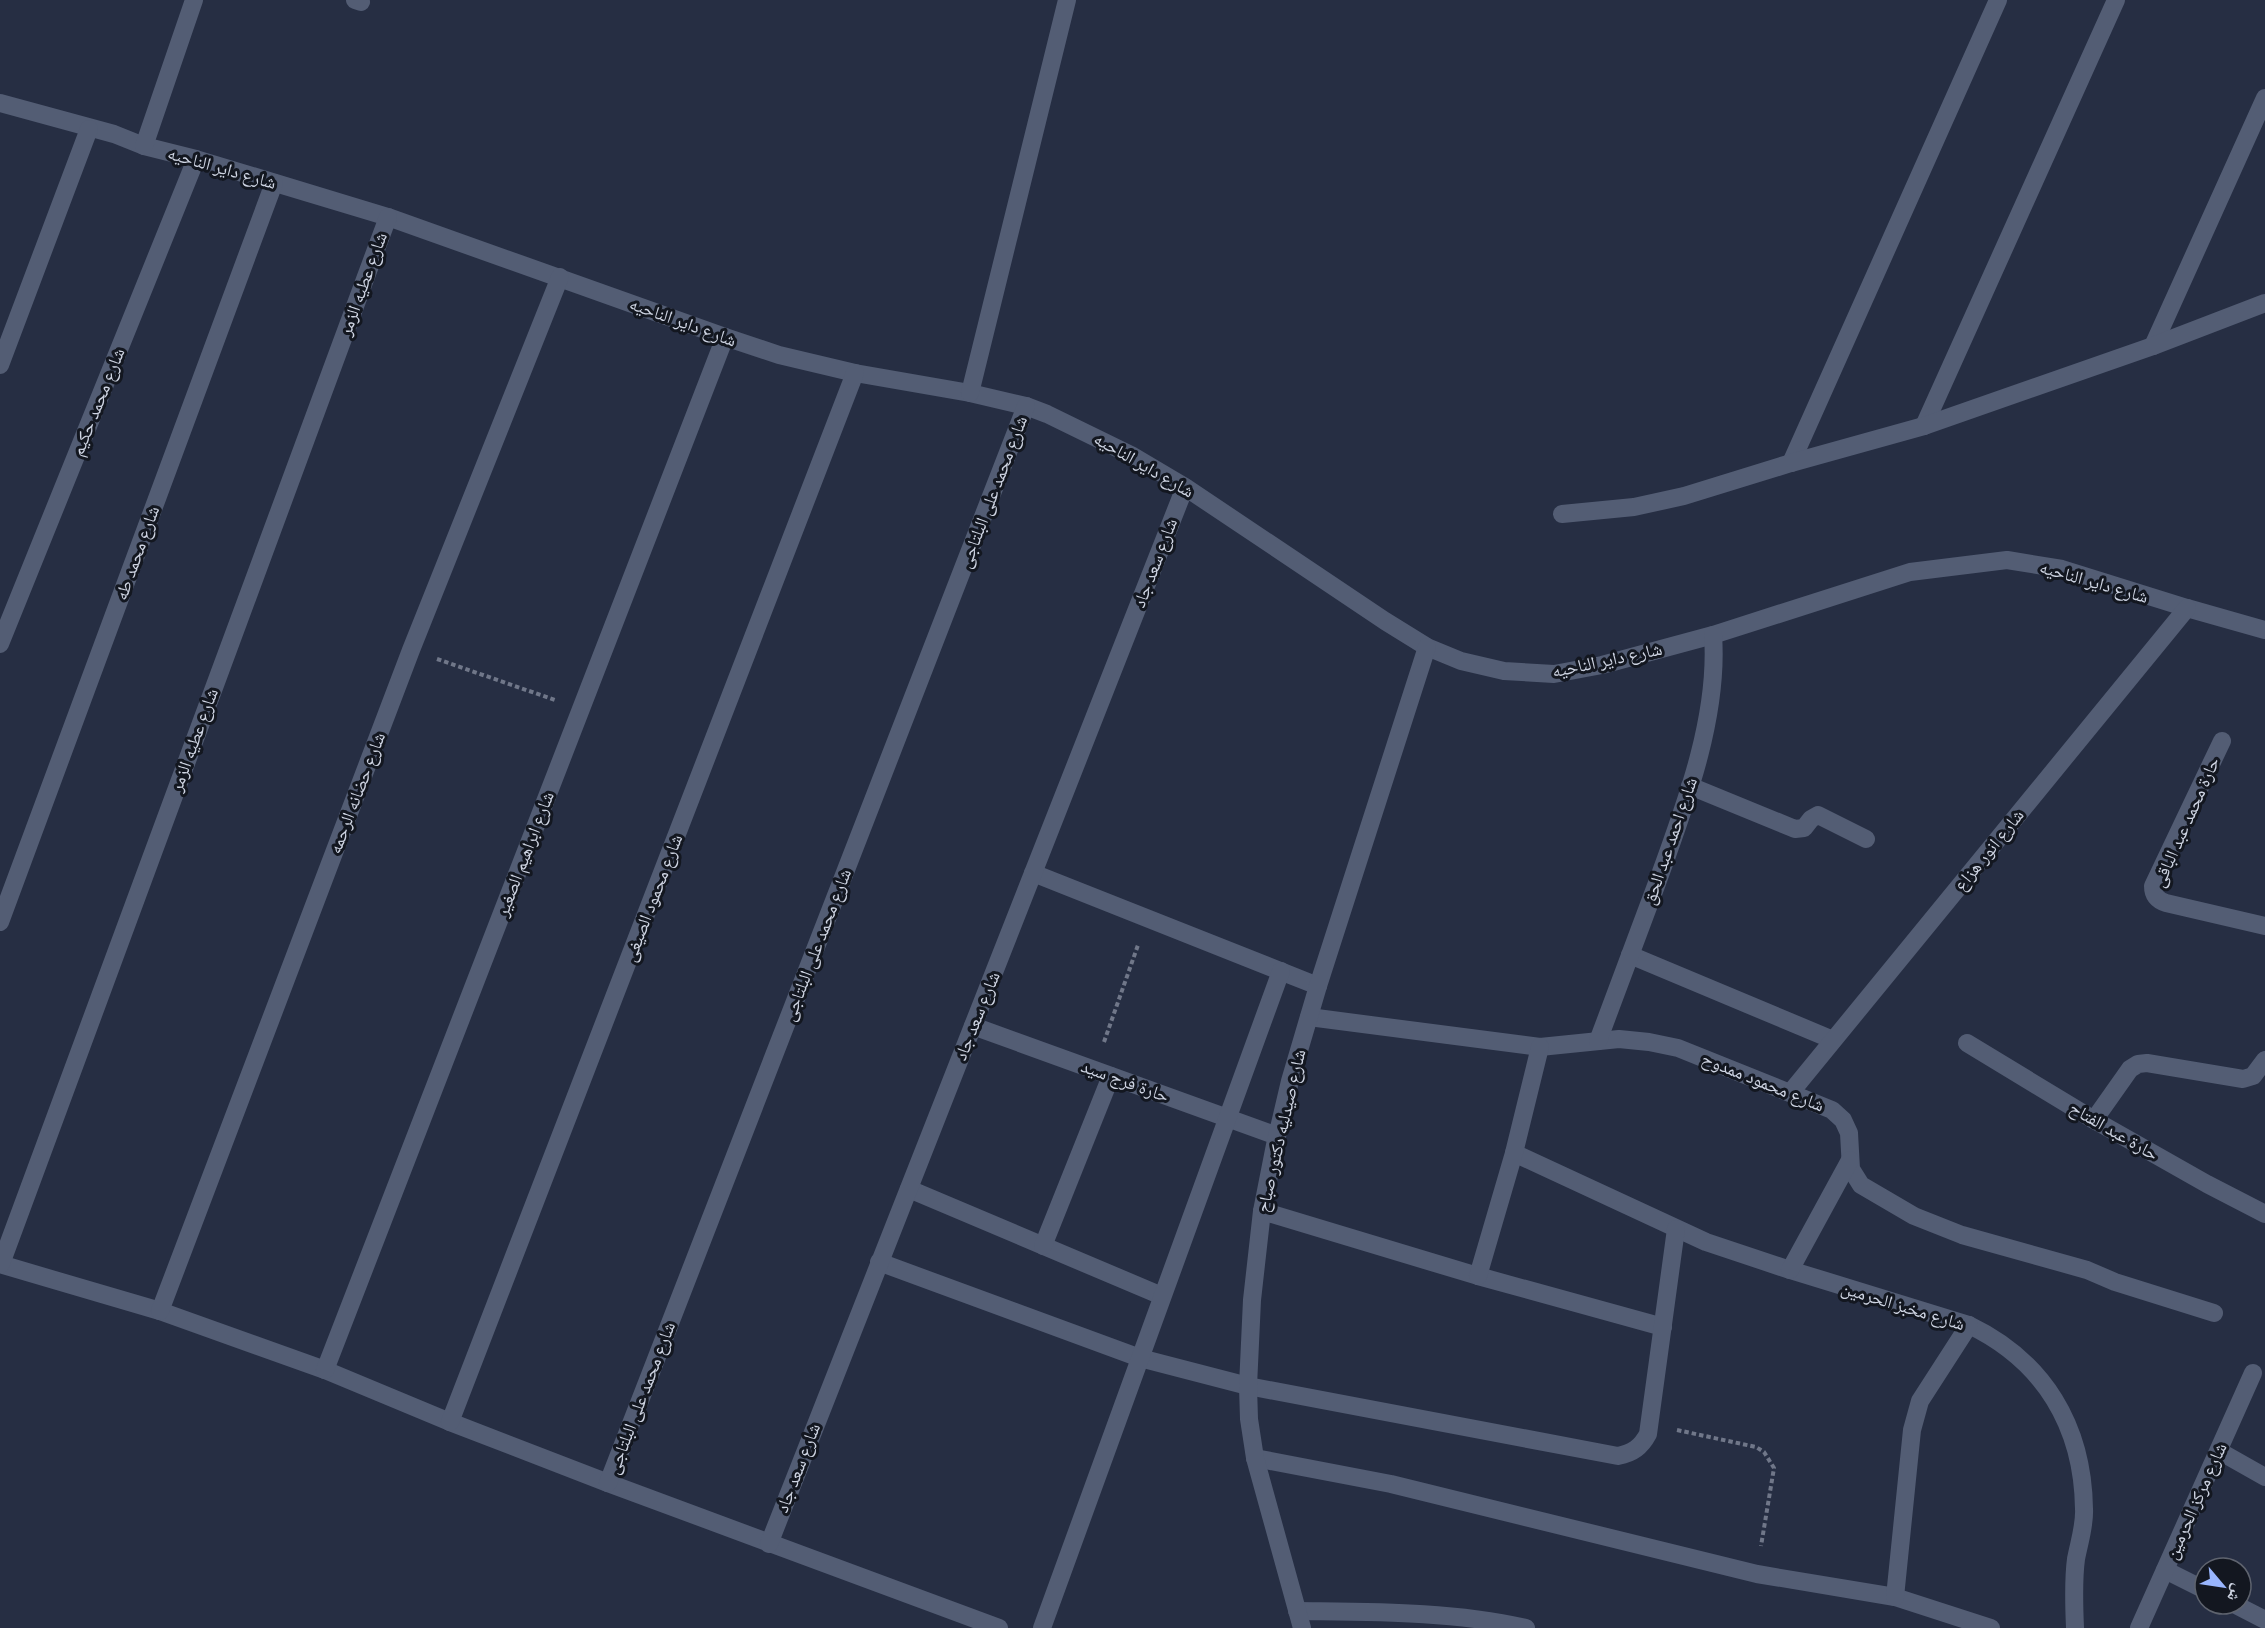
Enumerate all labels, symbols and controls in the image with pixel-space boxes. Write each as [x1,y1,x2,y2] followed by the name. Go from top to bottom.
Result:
[165,142,279,194] street label: شارع داير الناحيه
[334,229,392,340] street label: شارع عطيه الزمر
[627,293,739,351] street label: شارع داير الناحيه
[66,345,131,460] street label: شارع محمد حكيم
[954,413,1032,571] street label: شارع محمد على البلتاجى
[1090,427,1198,503] street label: شارع داير الناحيه
[110,503,164,603] street label: شارع محمد طه
[1128,515,1182,611] street label: شارع سعد جاد
[2037,556,2151,608] street label: شارع داير الناحيه
[1550,638,1664,682] street label: شارع داير الناحيه
[165,685,223,796] street label: شارع عطيه الزمر
[324,729,390,857] street label: شارع حضانه الرحمه
[2147,754,2225,890] street label: حارة محمد عبد الباقى
[1638,774,1702,908] street label: شارع احمد عبد الحق
[491,788,560,921] street label: شارع ابراهيم الصغير
[1949,805,2029,895] street label: شارع انور هزاع
[619,831,687,965] street label: شارع محمود الصيغى
[778,866,856,1024] street label: شارع محمد على البلتاجى
[949,968,1005,1064] street label: شارع سعد جاد
[1252,1047,1311,1215] street label: شارع صيدليه دكتور صباح
[1698,1047,1828,1118] street label: شارع محمود ممدوح
[1078,1055,1172,1108] street label: حارة فرج سيد
[2065,1097,2162,1166] street label: حارة عبد الفتاح
[1839,1277,1967,1335] street label: شارع مخبز الحرمين
[602,1319,680,1477] street label: شارع محمد على البلتاجى
[771,1420,825,1516] street label: شارع سعد جاد
[2160,1439,2232,1563] street label: شارع مركز الحرمين
[2193,1556,2253,1616] north arrow
[2223,1581,2248,1605] text: ش

